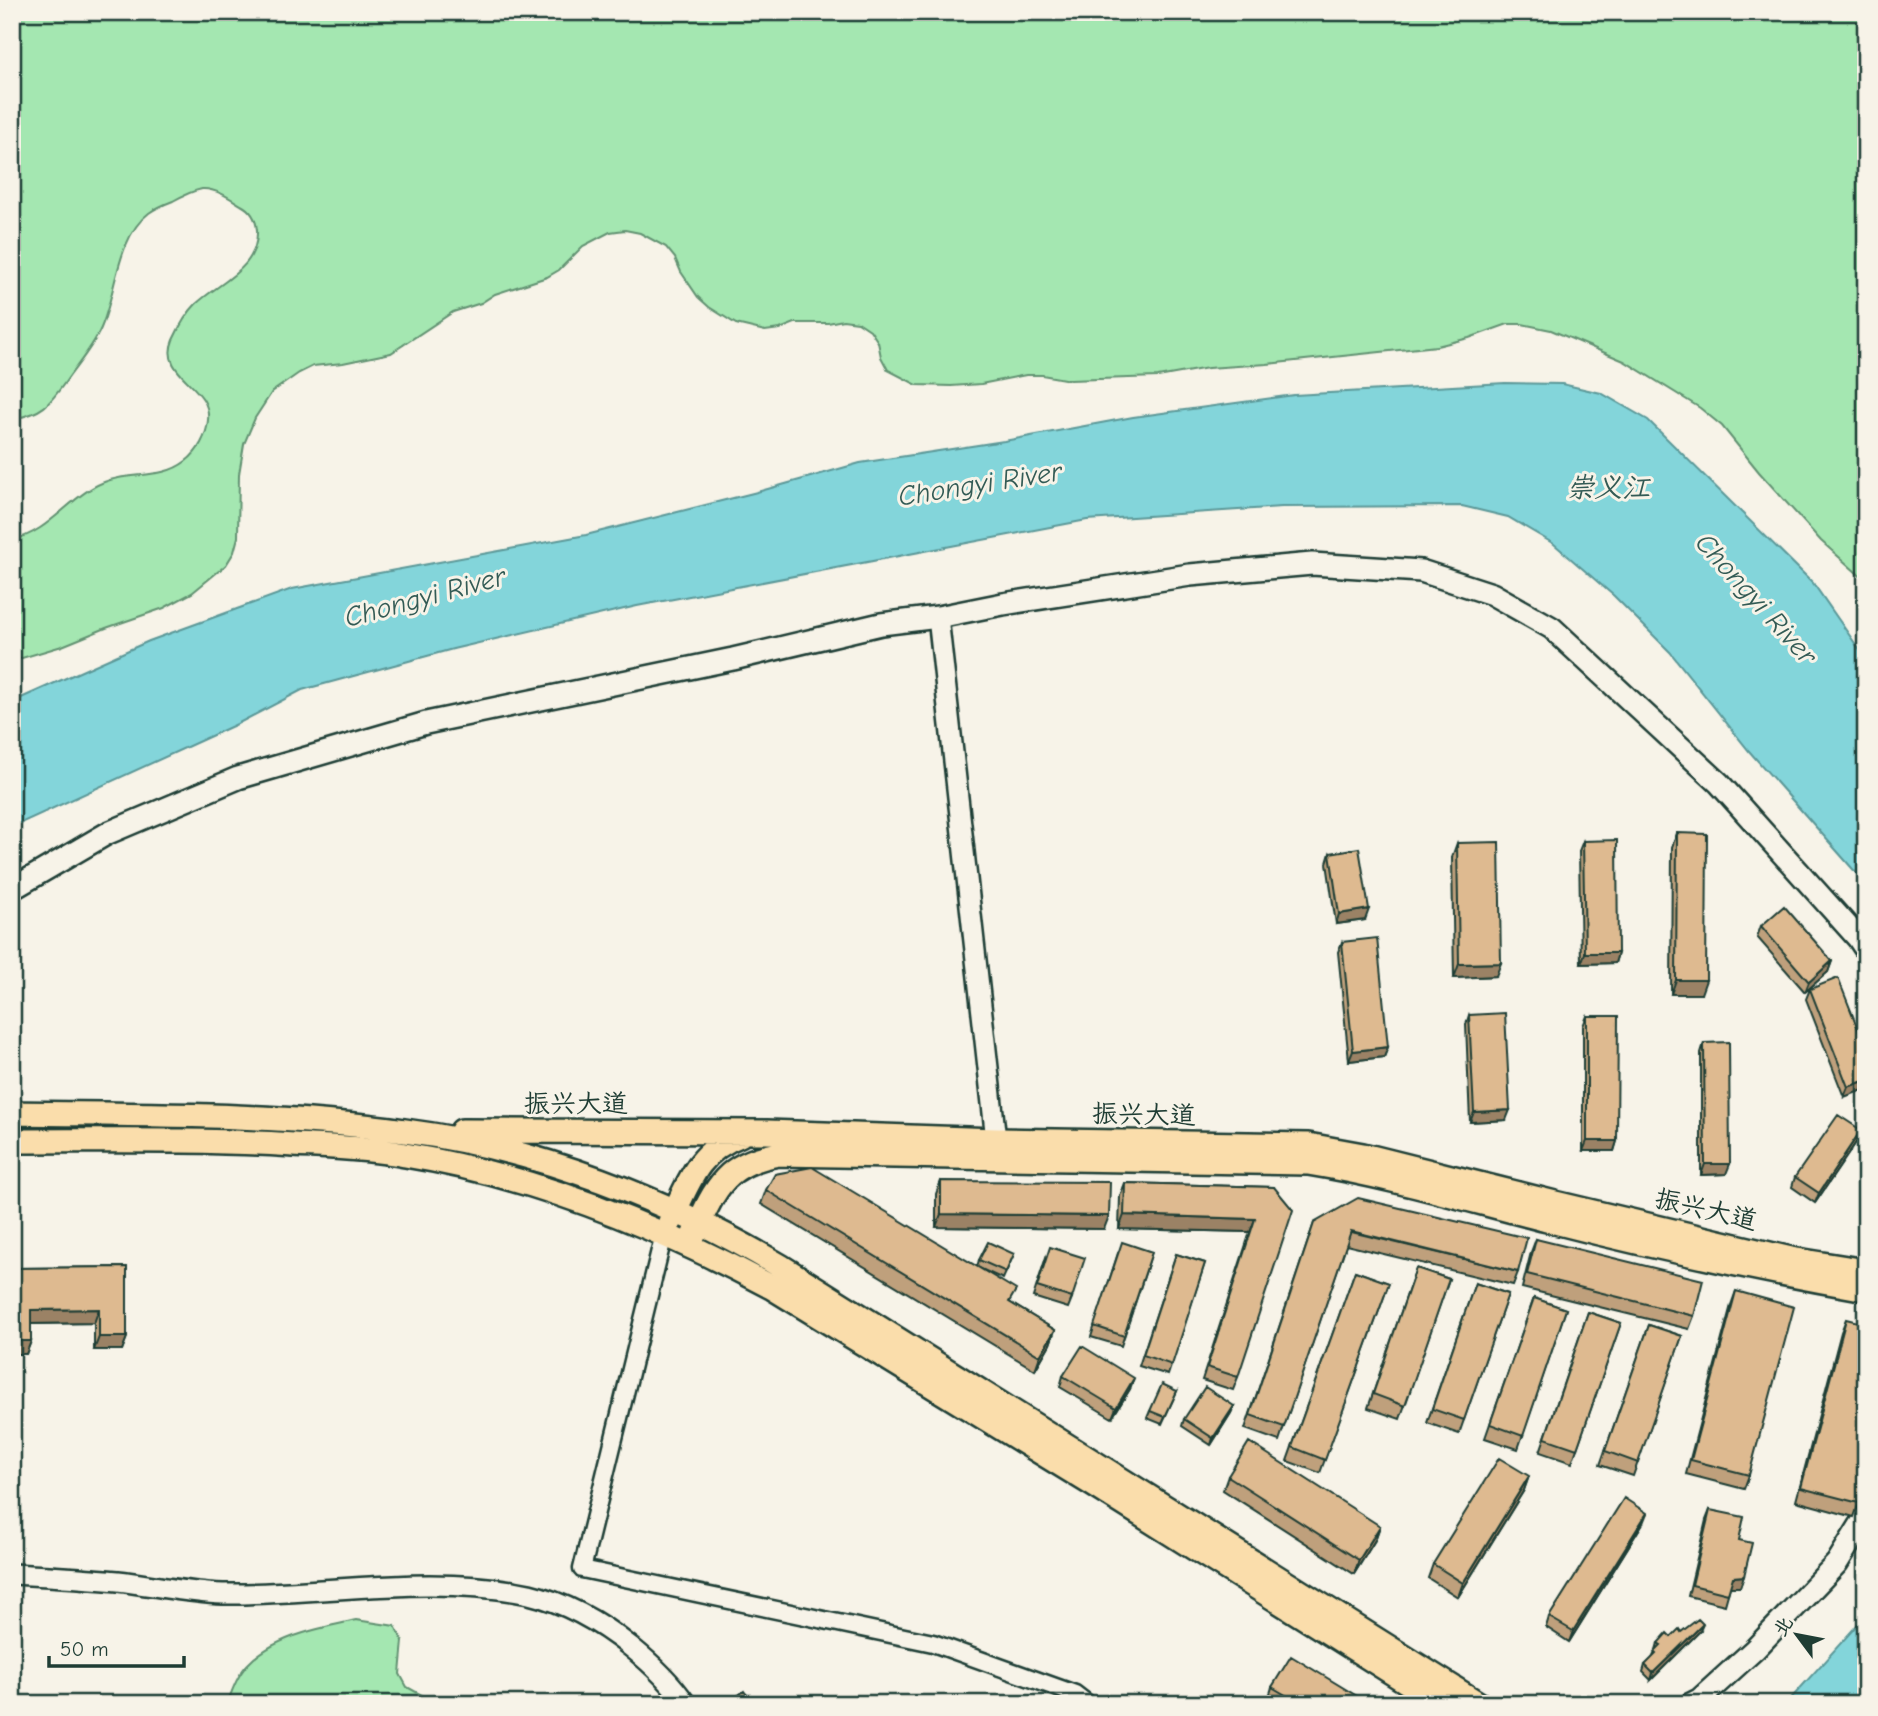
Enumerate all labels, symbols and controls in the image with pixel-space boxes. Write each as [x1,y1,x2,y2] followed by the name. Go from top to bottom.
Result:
[896,455,1066,513] water label: Chongyi River
[1566,472,1652,504] water label: 崇义江
[1689,527,1824,673] water label: Chongyi River
[341,560,511,634] water label: Chongyi River
[524,1089,628,1119] street label: 振兴大道
[1092,1099,1196,1131] street label: 振兴大道
[1652,1184,1760,1236] street label: 振兴大道
[1762,1600,1832,1670] north arrow
[1769,1613,1798,1640] text: 北
[49,1625,184,1669] scale bar
[60,1637,109,1661] text: 50 m

